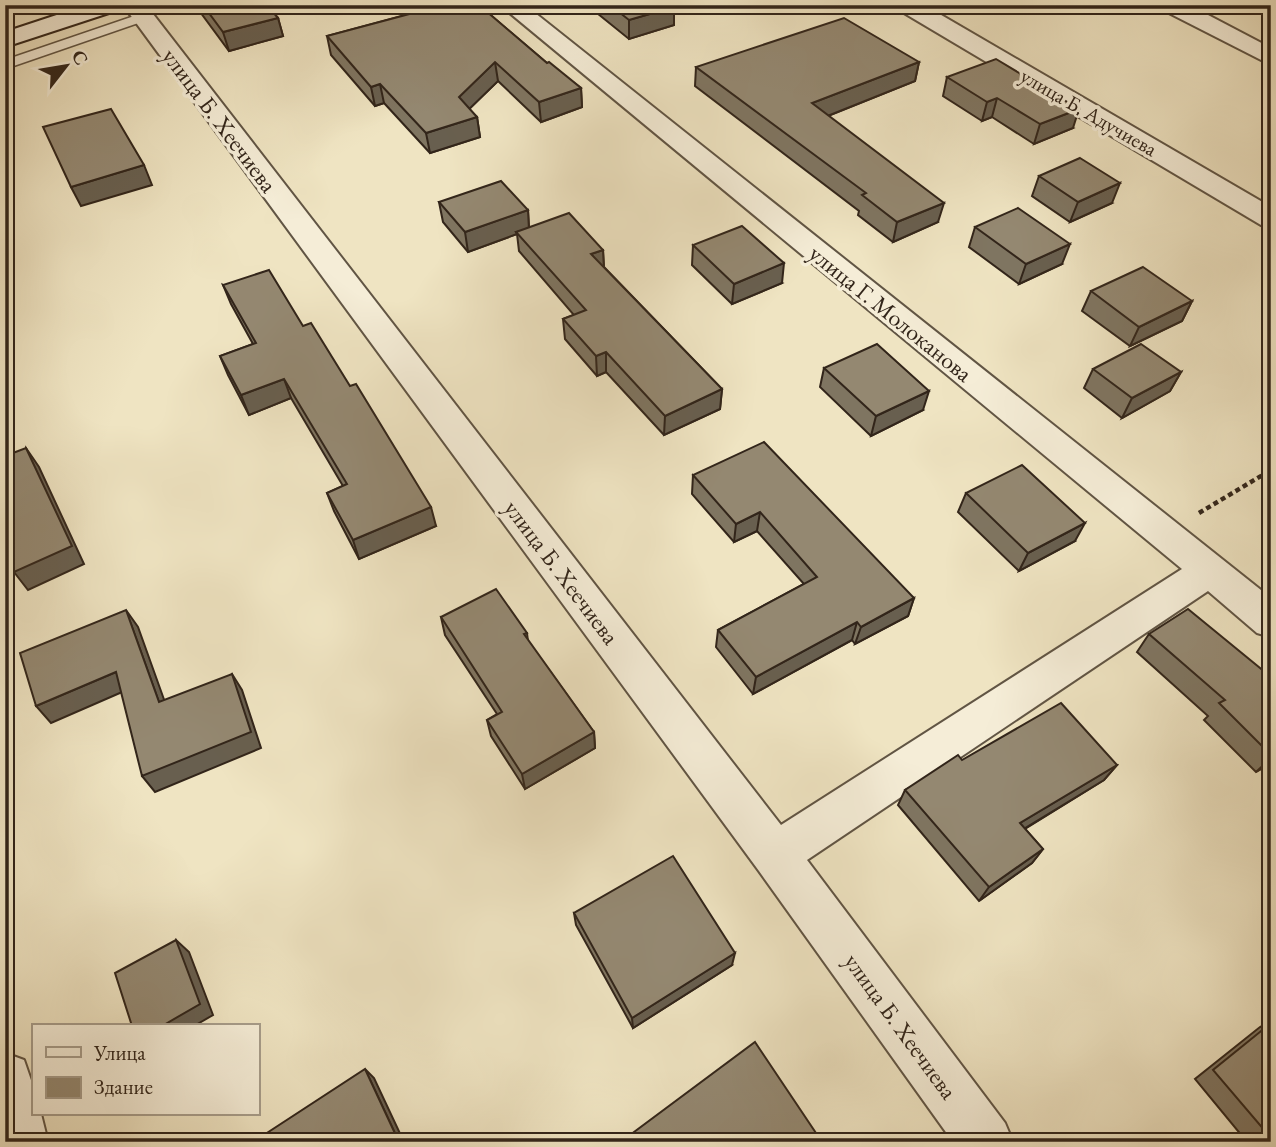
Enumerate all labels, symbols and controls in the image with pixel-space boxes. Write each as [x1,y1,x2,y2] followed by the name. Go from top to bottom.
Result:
[32,32,102,102] north arrow
[155,41,285,199] street label: улица Б. Хеечиева
[66,45,94,70] text: С
[1016,62,1163,162] street label: улица Б. Адучиева
[803,238,979,389] street label: улица Г. Молоканова
[497,493,627,651] street label: улица Б. Хеечиева
[838,947,965,1106] street label: улица Б. Хеечиева
[32,1024,259,1116] legend
[93,1039,146,1066] text: Улица
[94,1073,153,1100] text: Здание

